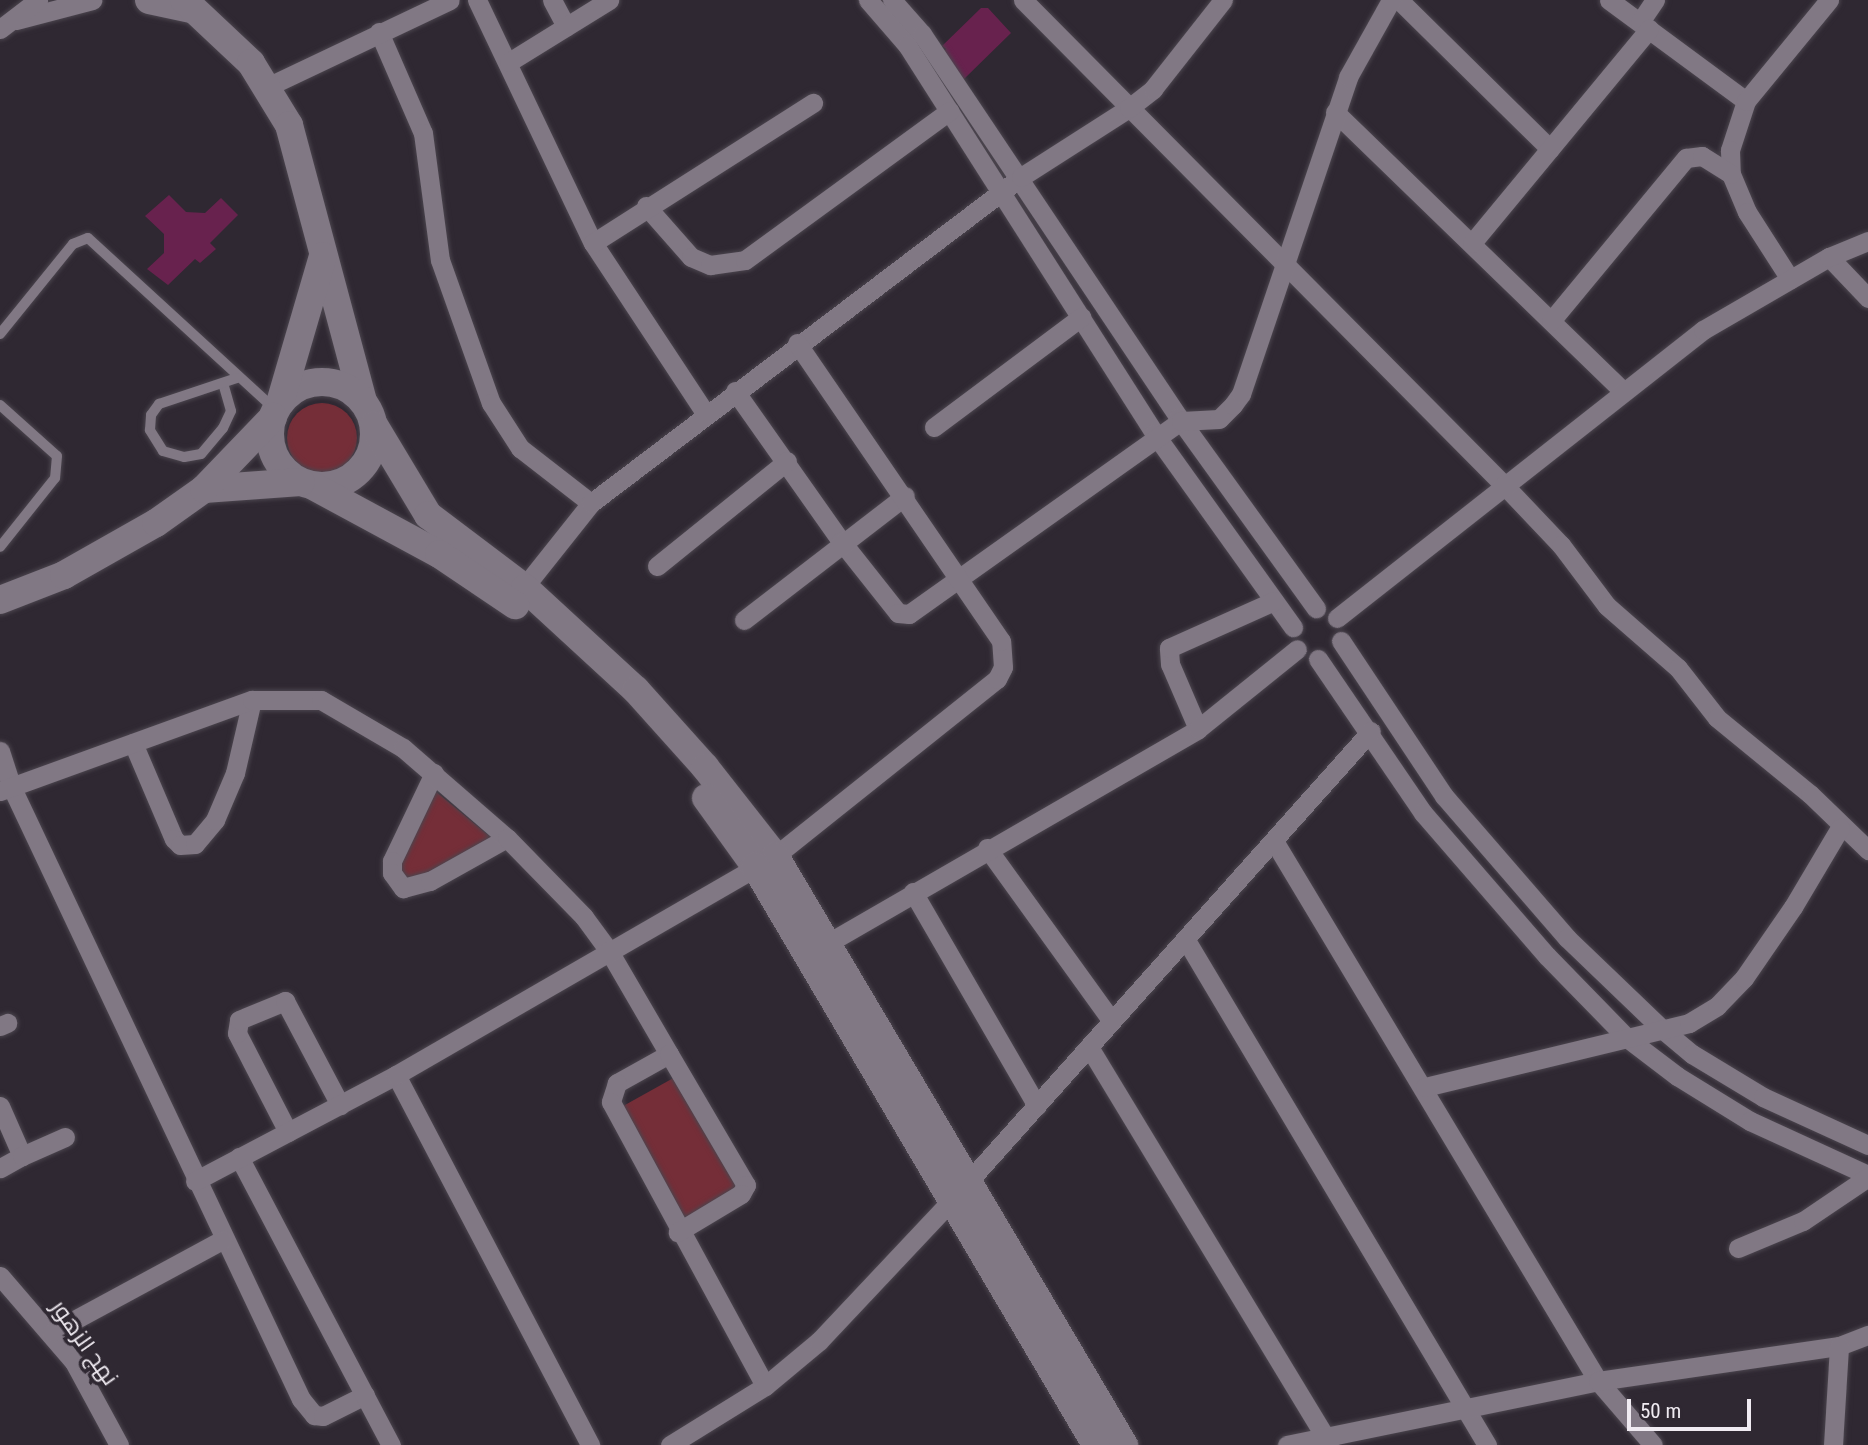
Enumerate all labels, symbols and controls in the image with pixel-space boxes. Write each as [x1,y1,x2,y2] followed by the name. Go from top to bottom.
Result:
[45,1295,123,1391] street label: نهج الزهور
[1630,1386,1754,1430] scale bar
[1640,1399,1681,1423] text: 50 m

